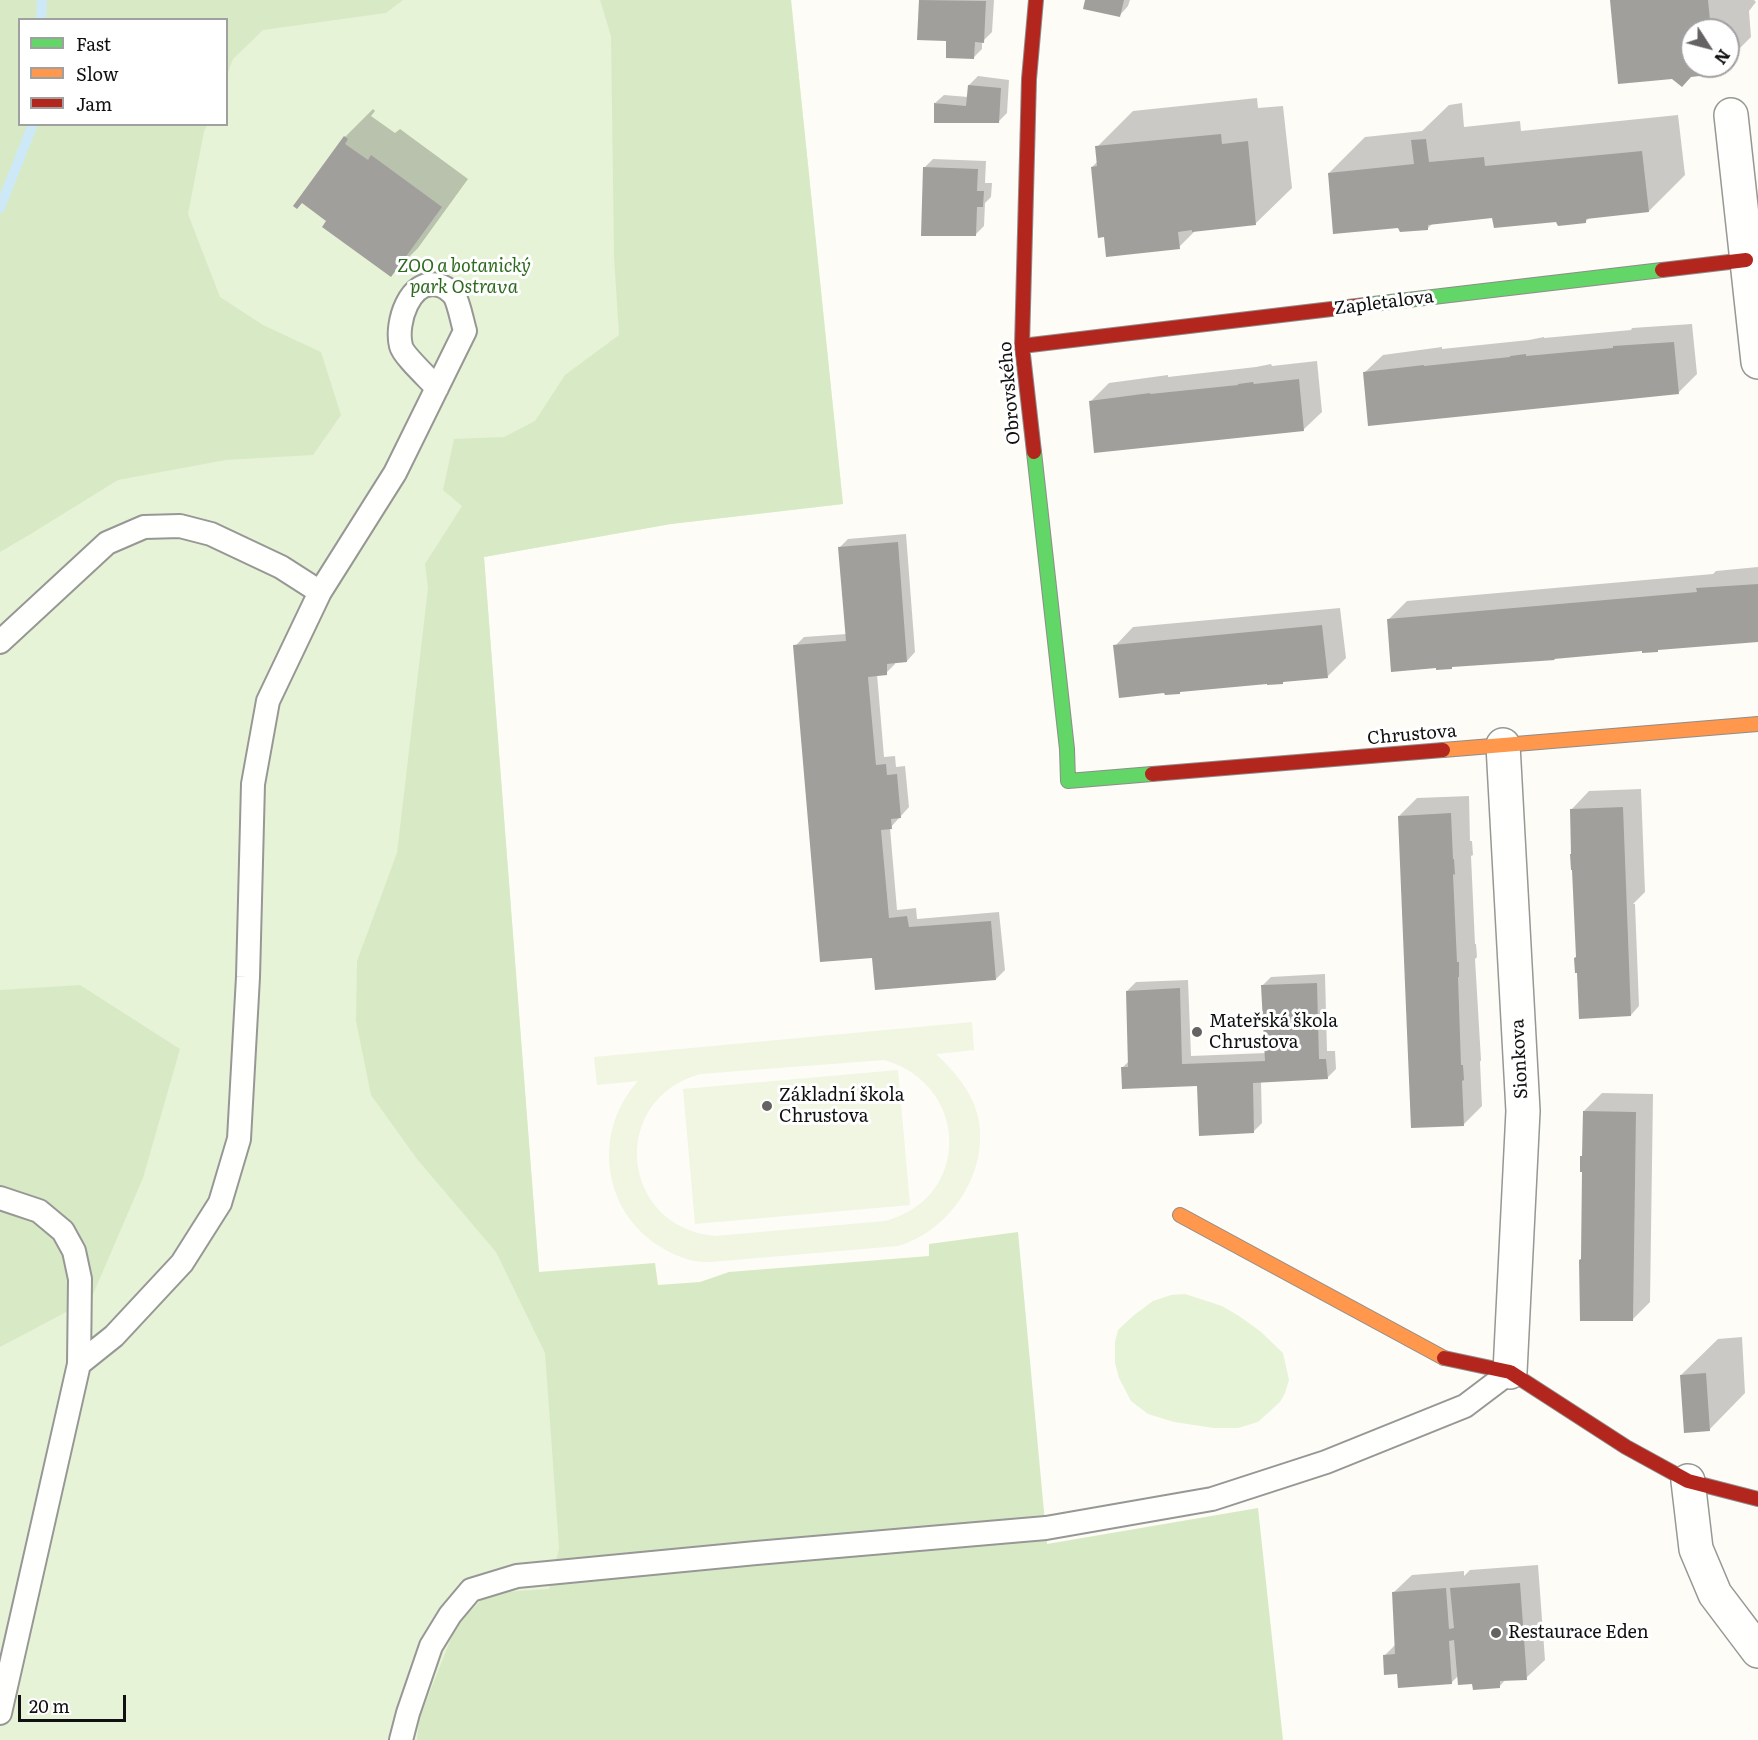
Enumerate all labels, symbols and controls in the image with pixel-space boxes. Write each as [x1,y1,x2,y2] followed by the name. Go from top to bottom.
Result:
[18,18,228,126] legend
[1680,18,1740,78] north arrow
[76,30,111,57] text: Fast
[1709,45,1737,70] text: N
[76,60,118,87] text: Slow
[76,90,112,117] text: Jam
[397,256,531,298] park label: ZOO a botanický park Ostrava
[1333,286,1435,320] street label: Zapletalova
[995,340,1025,446] street label: Obrovského
[1366,720,1458,750] street label: Chrustova
[1209,1011,1338,1054] place label: Mateřská škola Chrustova
[1507,1018,1533,1100] street label: Sionkova
[1190,1025,1204,1039] marker: Mateřská škola Chrustova
[779,1085,904,1128] place label: Základní škola Chrustova
[760,1099,774,1113] marker: Základní škola Chrustova
[1508,1622,1649,1644] place label: Restaurace Eden
[1489,1626,1503,1640] marker: Restaurace Eden
[21,1683,129,1721] scale bar
[29,1692,70,1719] text: 20 m

